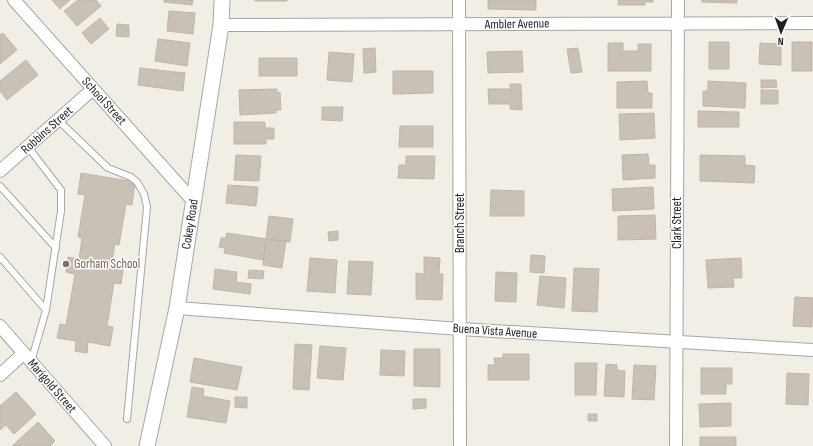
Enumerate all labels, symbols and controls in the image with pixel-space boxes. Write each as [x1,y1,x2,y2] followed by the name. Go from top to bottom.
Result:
[761,12,801,52] north arrow
[483,15,550,33] street label: Ambler Avenue
[777,35,784,48] text: N
[78,74,130,128] street label: School Street
[18,103,76,157] street label: Robbins Street
[452,193,468,253] street label: Branch Street
[669,197,685,249] street label: Clark Street
[178,198,202,250] street label: Cokey Road
[74,256,140,272] place label: Gorham School
[61,259,71,269] marker: Gorham School
[452,320,538,342] street label: Buena Vista Avenue
[24,356,80,416] street label: Marigold Street

